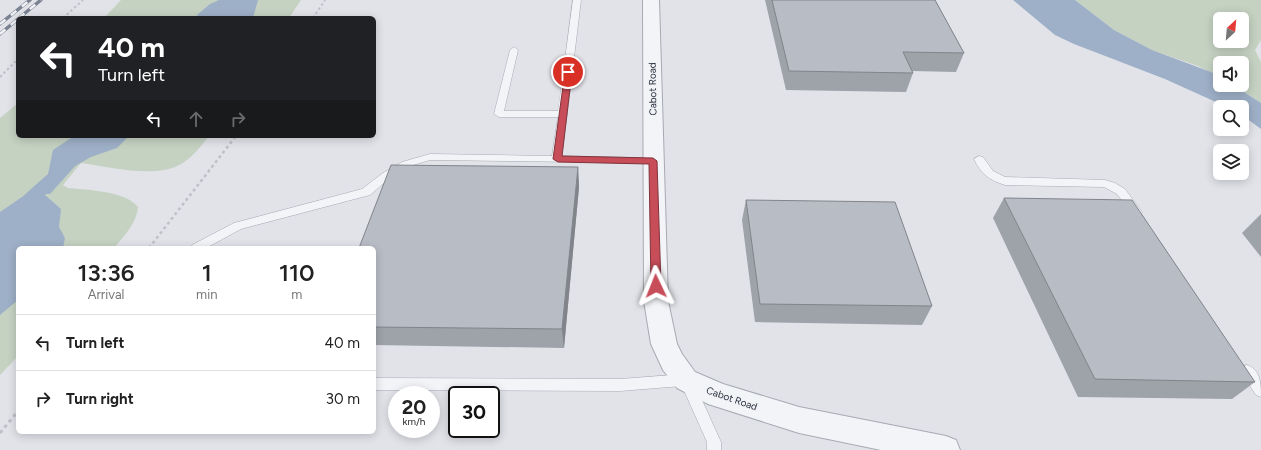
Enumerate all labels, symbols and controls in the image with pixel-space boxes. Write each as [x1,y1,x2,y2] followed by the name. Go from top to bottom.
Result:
[1213,12,1249,48] north arrow
[1213,12,1249,180] map controls
[98,30,165,64] text: 40 m
[32,32,84,84] icon: left
[551,55,585,89] pin
[1213,56,1249,92] button: sound
[557,61,579,83] icon: arrive
[646,62,659,116] street label: Cabot Road
[98,64,165,86] text: Turn left
[1213,100,1249,136] button: search
[143,108,165,130] icon: left
[185,108,207,130] icon: ahead
[227,108,249,130] icon: right
[1213,144,1249,180] button: layers
[78,258,135,287] text: 13:36
[202,258,212,287] text: 1
[279,258,315,287] text: 110
[635,265,677,307] position arrow
[88,287,124,302] text: Arrival
[196,287,217,302] text: min
[291,287,302,302] text: m
[32,332,54,354] icon: left
[66,334,124,352] text: Turn left
[325,334,360,352] text: 40 m
[705,384,759,413] street label: Cabot Road
[448,386,500,438] speed limit sign: 30
[32,388,54,410] icon: right
[66,390,134,408] text: Turn right
[326,390,360,408] text: 30 m
[402,395,426,419] text: 20
[403,415,425,428] text: km/h

